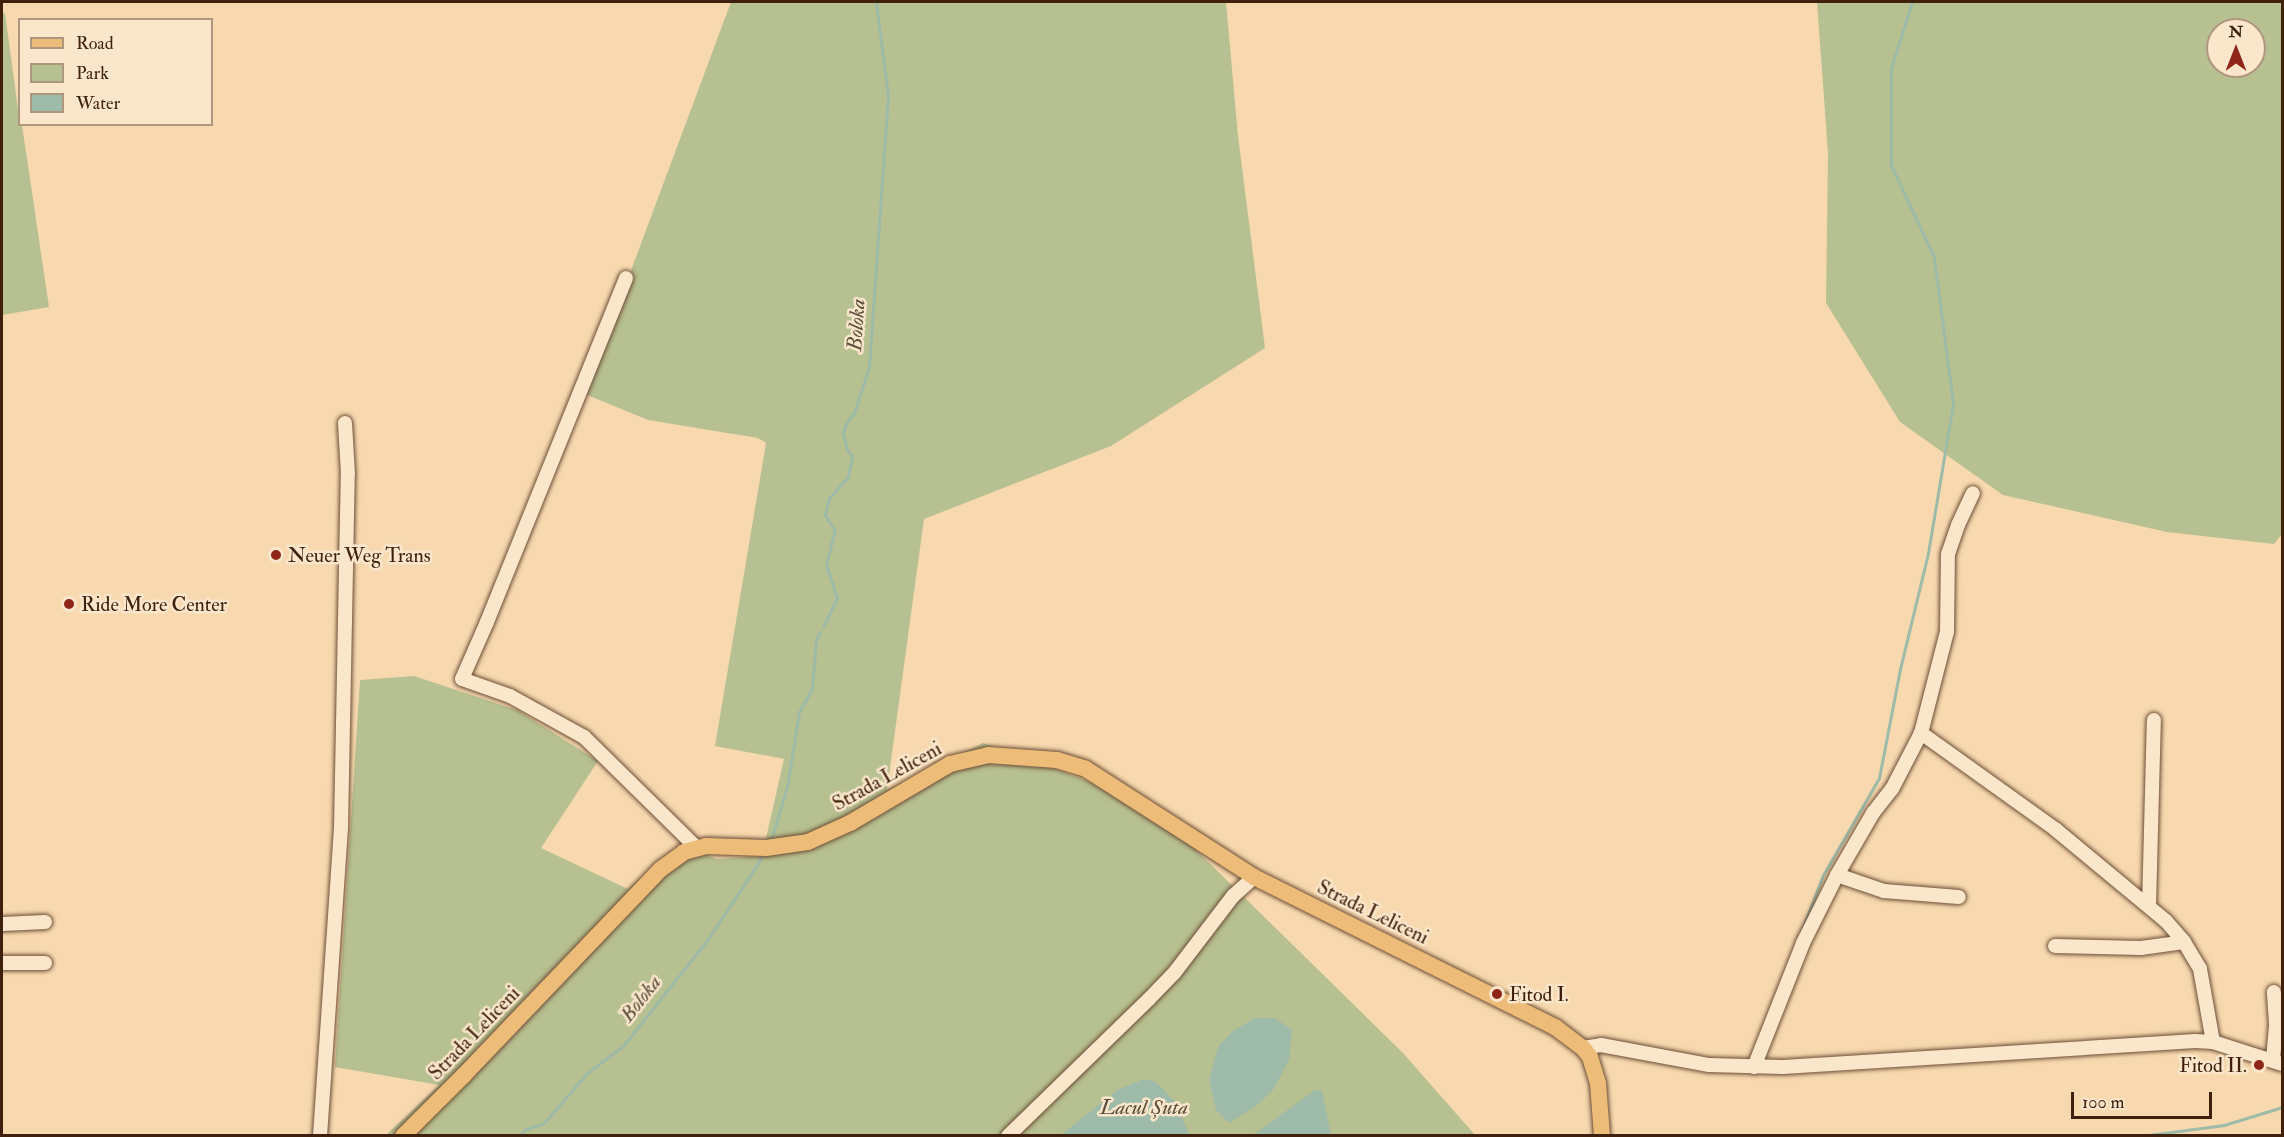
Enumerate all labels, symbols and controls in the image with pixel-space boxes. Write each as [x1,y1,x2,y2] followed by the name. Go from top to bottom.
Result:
[18,18,213,126] legend
[2206,18,2266,78] north arrow
[2229,22,2243,42] text: N
[76,32,114,55] text: Road
[76,62,109,85] text: Park
[76,92,120,115] text: Water
[843,298,871,352] water label: Boloka
[288,543,431,567] place label: Neuer Weg Trans
[269,548,283,562] marker: Neuer Weg Trans
[81,592,227,616] place label: Ride More Center
[62,597,76,611] marker: Ride More Center
[828,736,946,816] street label: Strada Leliceni
[1313,875,1433,949] street label: Strada Leliceni
[615,971,667,1027] water label: Boloka
[423,981,525,1085] street label: Strada Leliceni
[1509,982,1569,1006] place label: Fitod I.
[1490,987,1504,1001] marker: Fitod I.
[2179,1053,2247,1077] place label: Fitod II.
[2252,1058,2266,1072] marker: Fitod II.
[2074,1080,2215,1118] scale bar
[2082,1091,2125,1114] text: 100 m
[1100,1095,1188,1121] water label: Lacul Șuta

